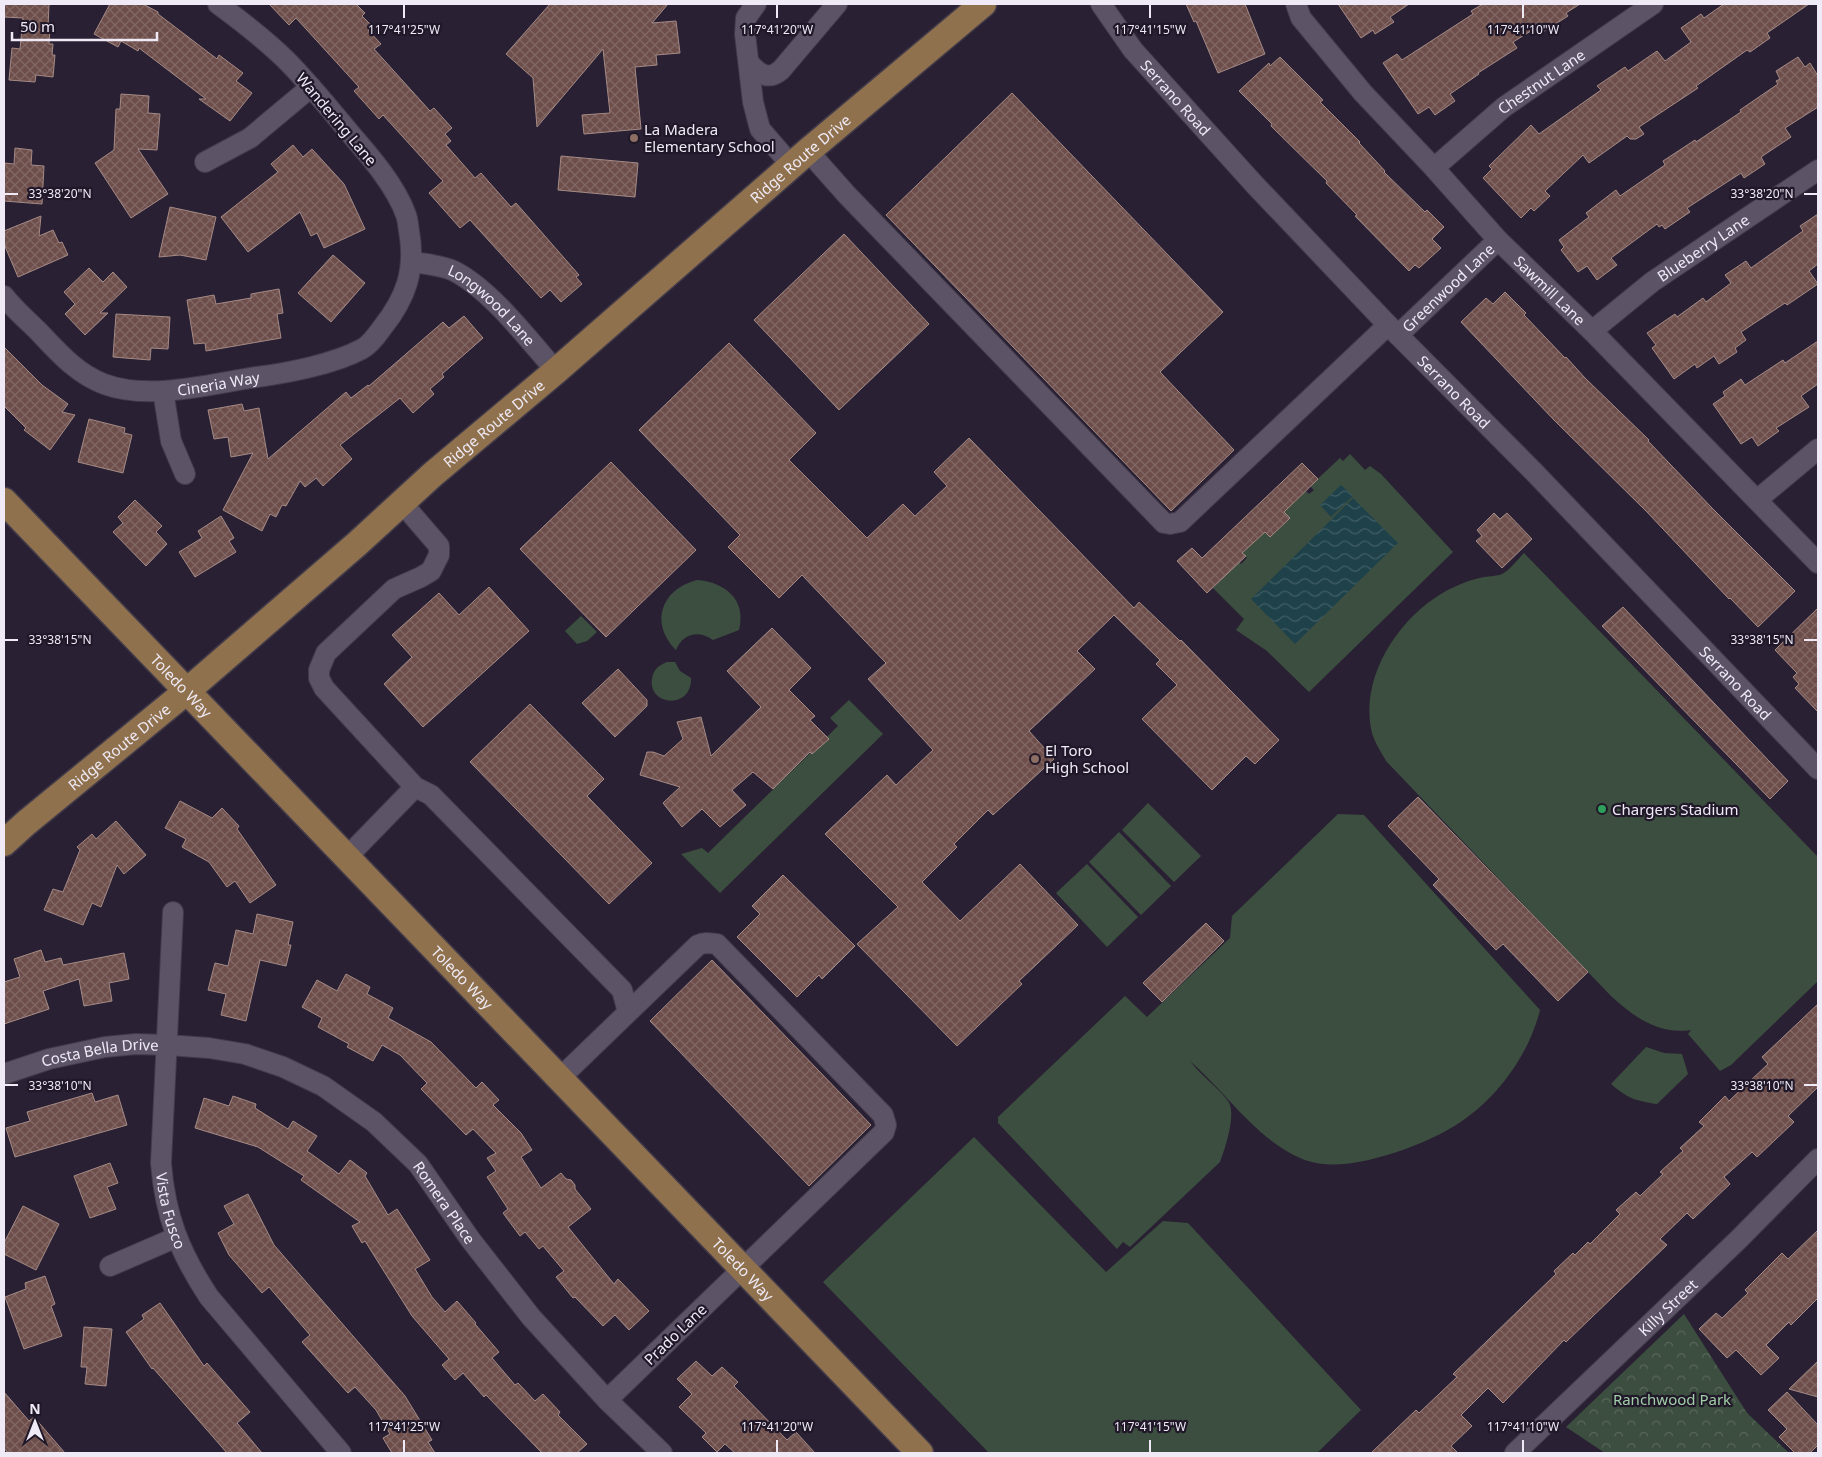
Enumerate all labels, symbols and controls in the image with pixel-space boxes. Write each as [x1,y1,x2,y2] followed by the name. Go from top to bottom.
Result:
[12,10,158,42] scale bar
[20,16,55,36] text: 50 m
[368,21,440,38] text: 117°41'25"W
[741,21,813,38] text: 117°41'20"W
[1114,21,1186,38] text: 117°41'15"W
[1487,21,1559,38] text: 117°41'10"W
[1493,44,1589,118] street label: Chestnut Lane
[1136,55,1215,140] street label: Serrano Road
[292,68,382,170] street label: Wandering Lane
[745,110,855,207] street label: Ridge Route Drive
[644,119,775,156] place label: La Madera Elementary School
[628,132,640,144] marker: La Madera Elementary School
[28,185,92,202] text: 33°38'20"N
[1730,185,1794,202] text: 33°38'20"N
[1653,209,1753,286] street label: Blueberry Lane
[1398,239,1498,336] street label: Greenwood Lane
[1510,251,1590,329] street label: Sawmill Lane
[445,260,540,350] street label: Longwood Lane
[1413,351,1495,433] street label: Serrano Road
[176,367,261,400] street label: Cineria Way
[439,375,549,472] street label: Ridge Route Drive
[28,631,92,648] text: 33°38'15"N
[1730,631,1794,648] text: 33°38'15"N
[1695,641,1776,724] street label: Serrano Road
[146,649,217,722] street label: Toledo Way
[64,699,174,795] street label: Ridge Route Drive
[1045,740,1129,777] place label: El Toro High School
[1029,753,1041,765] marker: El Toro High School
[1612,799,1739,819] place label: Chargers Stadium
[1596,803,1608,815] marker: Chargers Stadium
[427,941,498,1014] street label: Toledo Way
[38,1034,159,1071] street label: Costa Bella Drive
[28,1077,92,1094] text: 33°38'10"N
[1730,1077,1794,1094] text: 33°38'10"N
[409,1157,480,1248] street label: Romera Place
[152,1171,191,1252] street label: Vista Fusco
[708,1233,779,1305] street label: Toledo Way
[1634,1274,1702,1340] street label: Killy Street
[639,1299,711,1369] street label: Prado Lane
[1613,1389,1731,1409] park label: Ranchwood Park
[10,1397,60,1447] north arrow
[29,1399,41,1418] text: N
[368,1418,440,1435] text: 117°41'25"W
[741,1418,813,1435] text: 117°41'20"W
[1114,1418,1186,1435] text: 117°41'15"W
[1487,1418,1559,1435] text: 117°41'10"W

